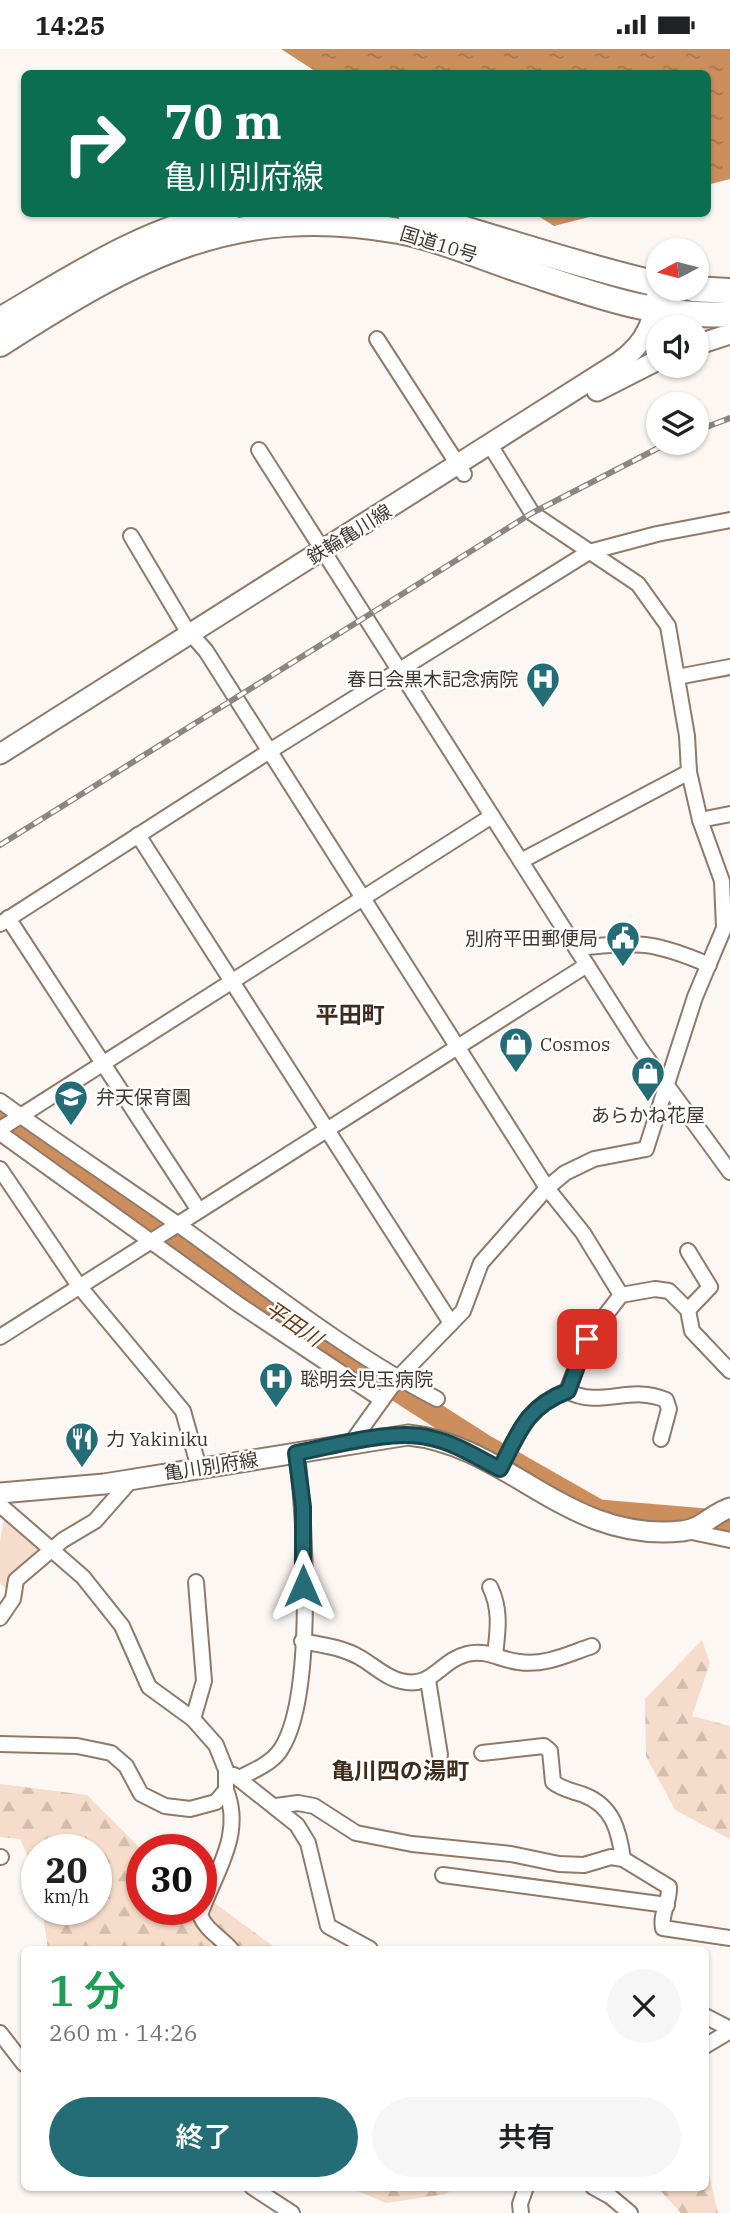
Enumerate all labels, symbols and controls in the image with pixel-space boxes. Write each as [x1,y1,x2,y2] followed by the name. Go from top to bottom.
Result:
[35,8,105,42] text: 14:25
[164,89,282,152] text: 70 m
[49,98,140,189] icon: right
[164,155,324,197] text: 亀川別府線
[397,221,481,267] street label: 国道10号
[646,238,709,301] north arrow
[646,238,709,455] map controls
[646,315,709,378] button: sound
[646,392,709,455] button: layers
[302,499,396,569] street label: 鉄輪亀川線
[524,660,562,709] hospital icon: 春日会黒木記念病院
[347,667,518,691] place label: 春日会黒木記念病院
[604,919,642,968] public building icon: 別府平田郵便局
[465,926,598,950] place label: 別府平田郵便局
[316,999,385,1029] district label: 平田町
[497,1025,535,1074] shop icon: Cosmos
[540,1032,610,1056] place label: Cosmos
[629,1054,667,1103] shop icon: あらかね花屋
[52,1078,90,1127] school or university icon: 弁天保育園
[96,1085,191,1109] place label: 弁天保育園
[591,1103,705,1127] place label: あらかね花屋
[260,1294,330,1353] water label: 平田川
[557,1309,617,1369] pin
[568,1320,606,1358] icon: arrive
[257,1360,295,1409] hospital icon: 聡明会児玉病院
[300,1367,433,1391] place label: 聡明会児玉病院
[63,1420,101,1469] restaurant icon: 力 Yakiniku
[106,1427,209,1451] place label: 力 Yakiniku
[162,1447,260,1485] street label: 亀川別府線
[266,1549,340,1623] position arrow
[331,1755,469,1785] district label: 亀川四の湯町
[126,1834,217,1925] speed limit sign: 30
[45,1847,88,1893] text: 20
[44,1885,89,1908] text: km/h
[49,1963,126,2018] text: 1 分
[607,1969,681,2043] button: close
[49,2017,198,2047] text: 260 m · 14:26
[49,2097,358,2177] button: 終了
[372,2097,681,2177] button: 共有

